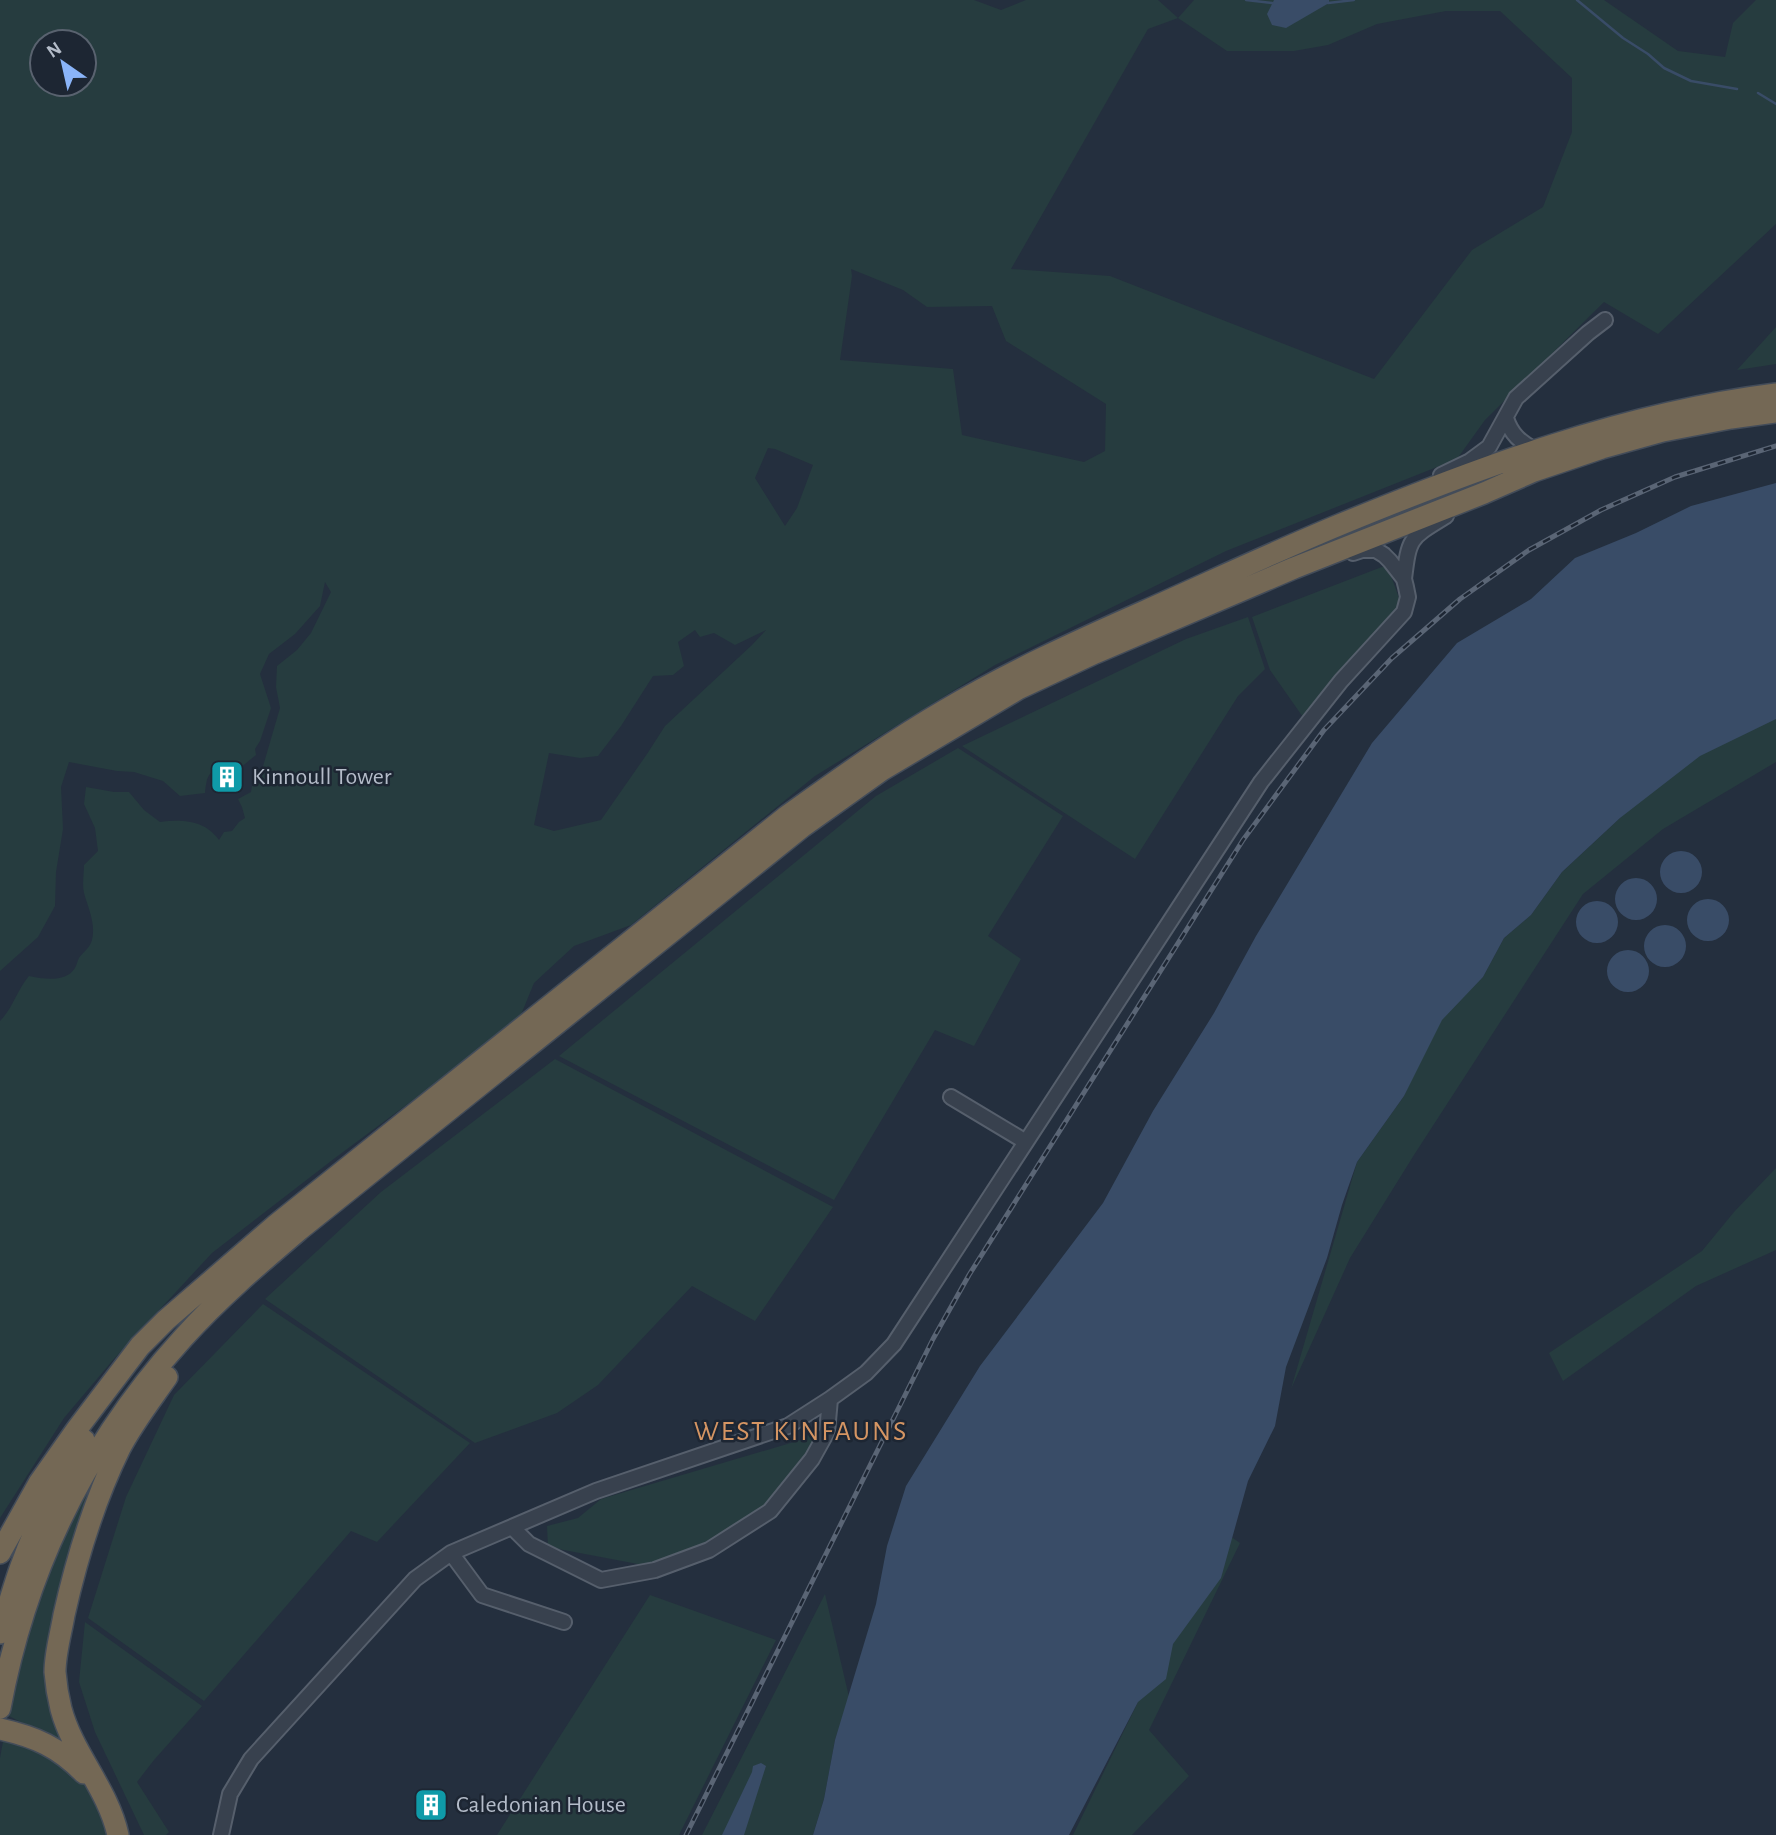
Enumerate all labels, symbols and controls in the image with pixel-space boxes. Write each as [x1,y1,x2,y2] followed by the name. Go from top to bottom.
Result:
[28,28,98,98] north arrow
[44,39,65,62] text: N
[208,758,246,796] building icon: Kinnoull Tower
[252,765,392,789] place label: Kinnoull Tower
[694,1418,908,1446] district label: WEST KINFAUNS
[412,1786,450,1824] building icon: Caledonian House
[456,1793,626,1817] place label: Caledonian House

